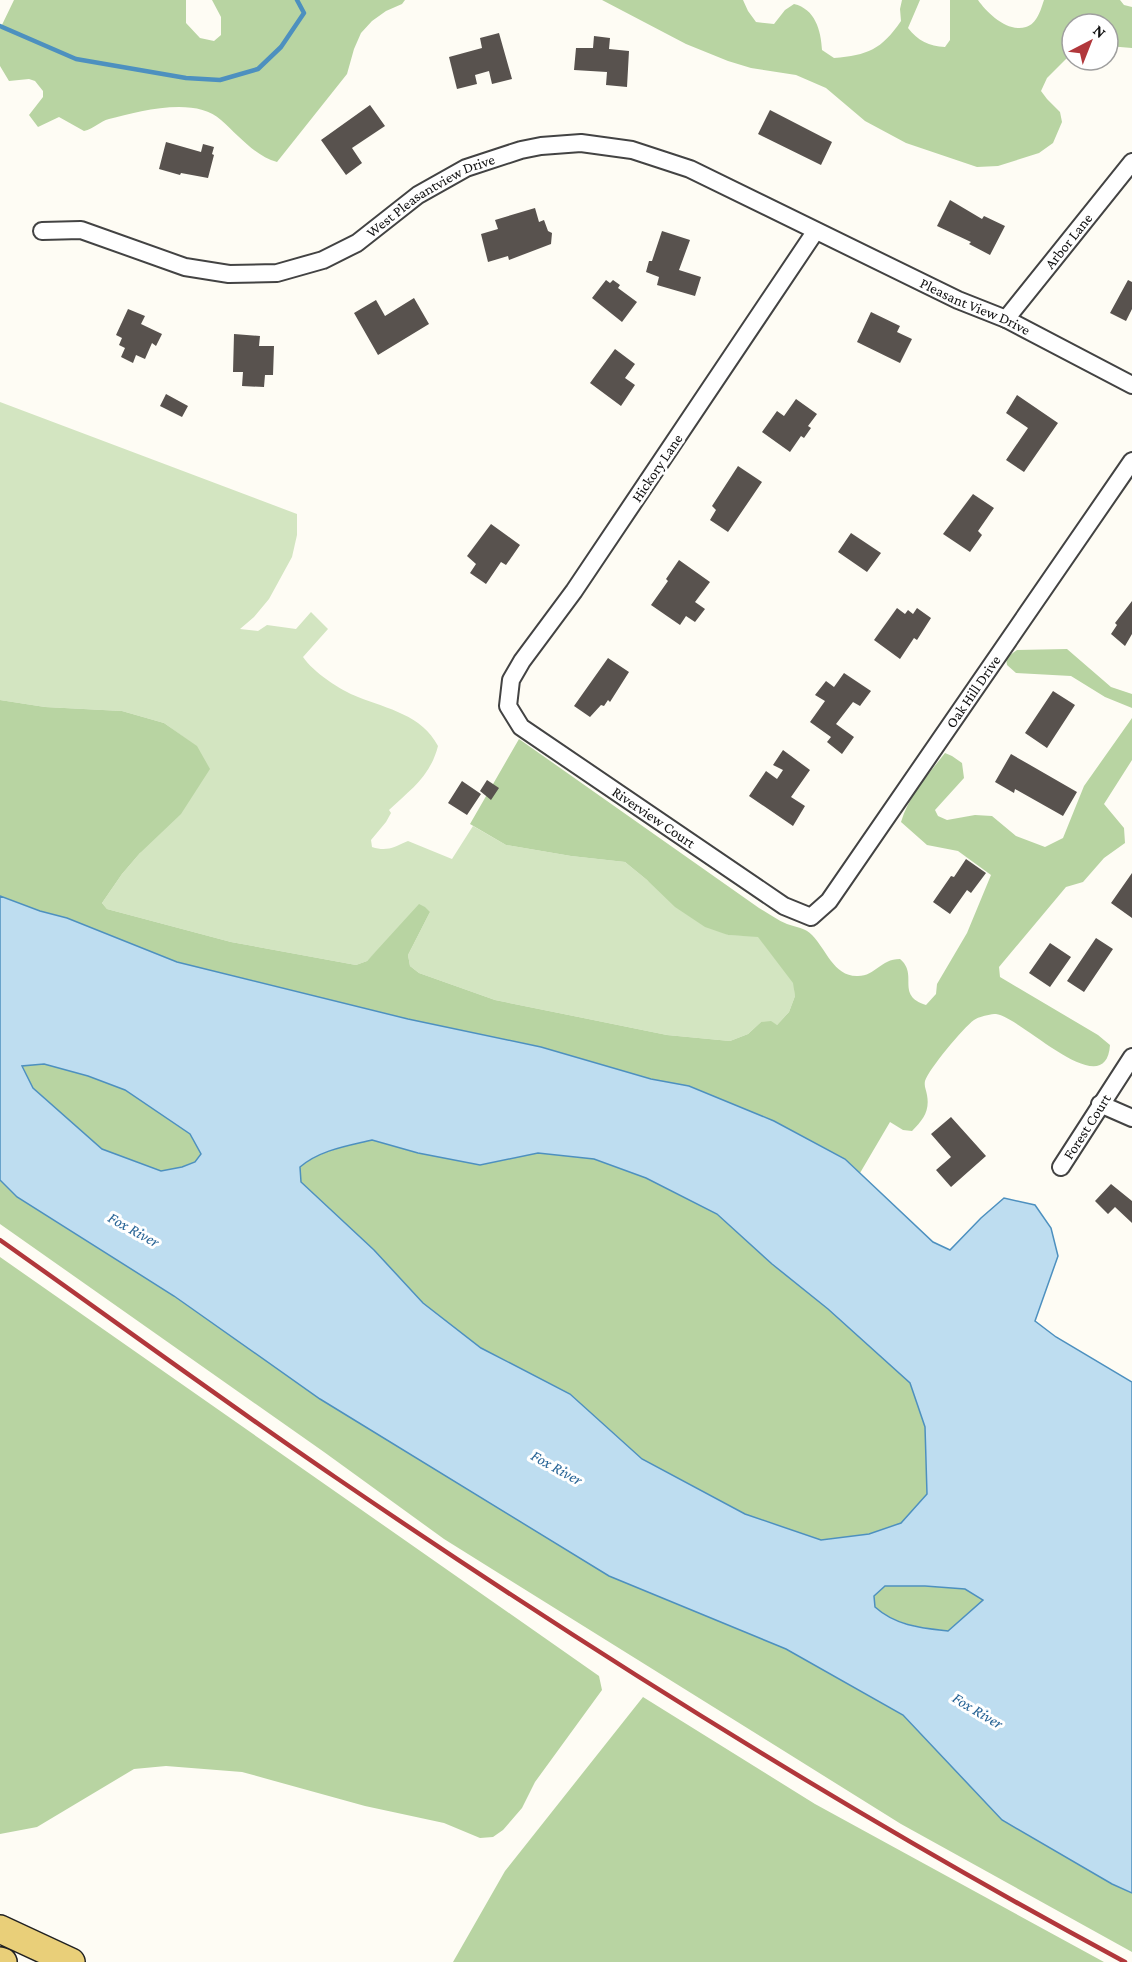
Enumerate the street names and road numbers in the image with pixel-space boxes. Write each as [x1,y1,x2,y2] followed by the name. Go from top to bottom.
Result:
[363,151,497,241] street label: West Pleasantview Drive
[1042,210,1096,272] street label: Arbor Lane
[917,275,1033,338] street label: Pleasant View Drive
[628,431,687,506] street label: Hickory Lane
[943,652,1004,731] street label: Oak Hill Drive
[609,783,699,852] street label: Riverview Court
[1060,1090,1114,1162] street label: Forest Court

